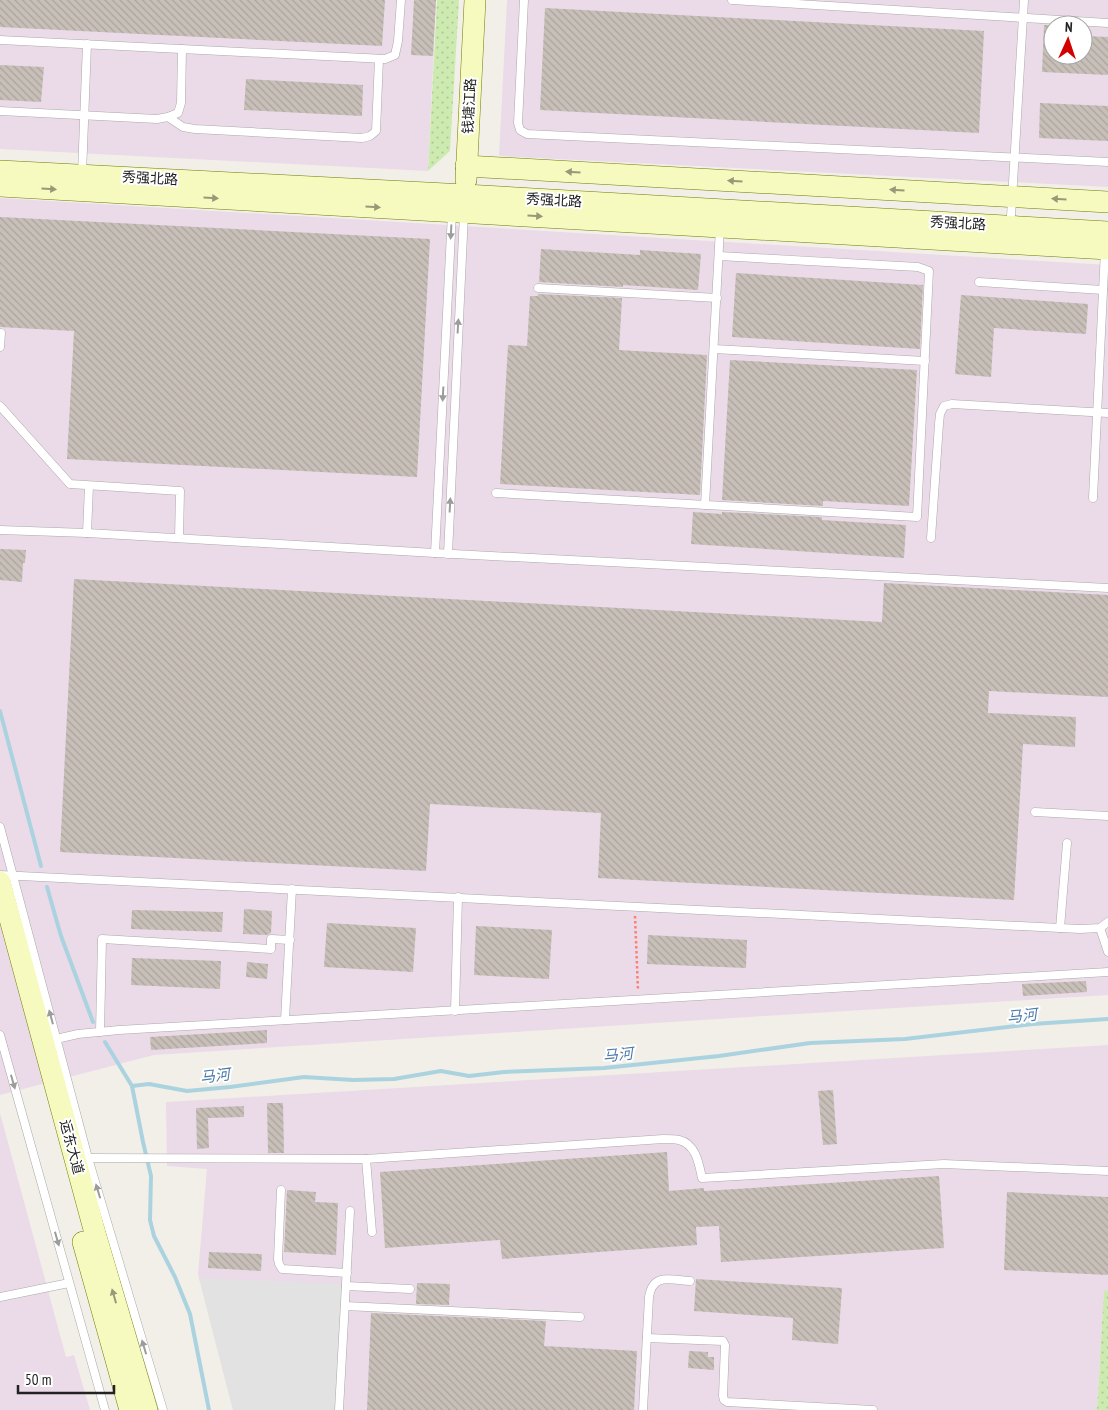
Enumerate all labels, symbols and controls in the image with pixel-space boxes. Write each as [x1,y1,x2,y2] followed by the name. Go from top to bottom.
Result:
[1043,15,1093,65] north arrow
[1064,18,1073,36] text: N
[459,78,479,134] street label: 钱塘江路
[564,167,580,175] one-way arrow
[122,168,178,188] street label: 秀强北路
[727,176,743,184] one-way arrow
[41,185,57,193] one-way arrow
[889,186,905,194] one-way arrow
[526,190,582,210] street label: 秀强北路
[203,194,219,202] one-way arrow
[1051,195,1067,203] one-way arrow
[365,204,381,212] one-way arrow
[528,213,544,221] one-way arrow
[930,213,986,233] street label: 秀强北路
[446,224,454,240] one-way arrow
[455,317,463,333] one-way arrow
[438,387,446,403] one-way arrow
[446,497,454,513] one-way arrow
[1006,1004,1041,1027] water label: 马河
[47,1010,55,1025] one-way arrow
[602,1043,637,1066] water label: 马河
[199,1064,234,1087] water label: 马河
[9,1075,17,1090] one-way arrow
[56,1118,88,1176] street label: 运东大道
[93,1183,101,1198] one-way arrow
[53,1231,61,1246] one-way arrow
[109,1288,117,1303] one-way arrow
[140,1339,148,1354] one-way arrow
[18,1362,114,1394] scale bar
[25,1370,51,1389] text: 50 m

